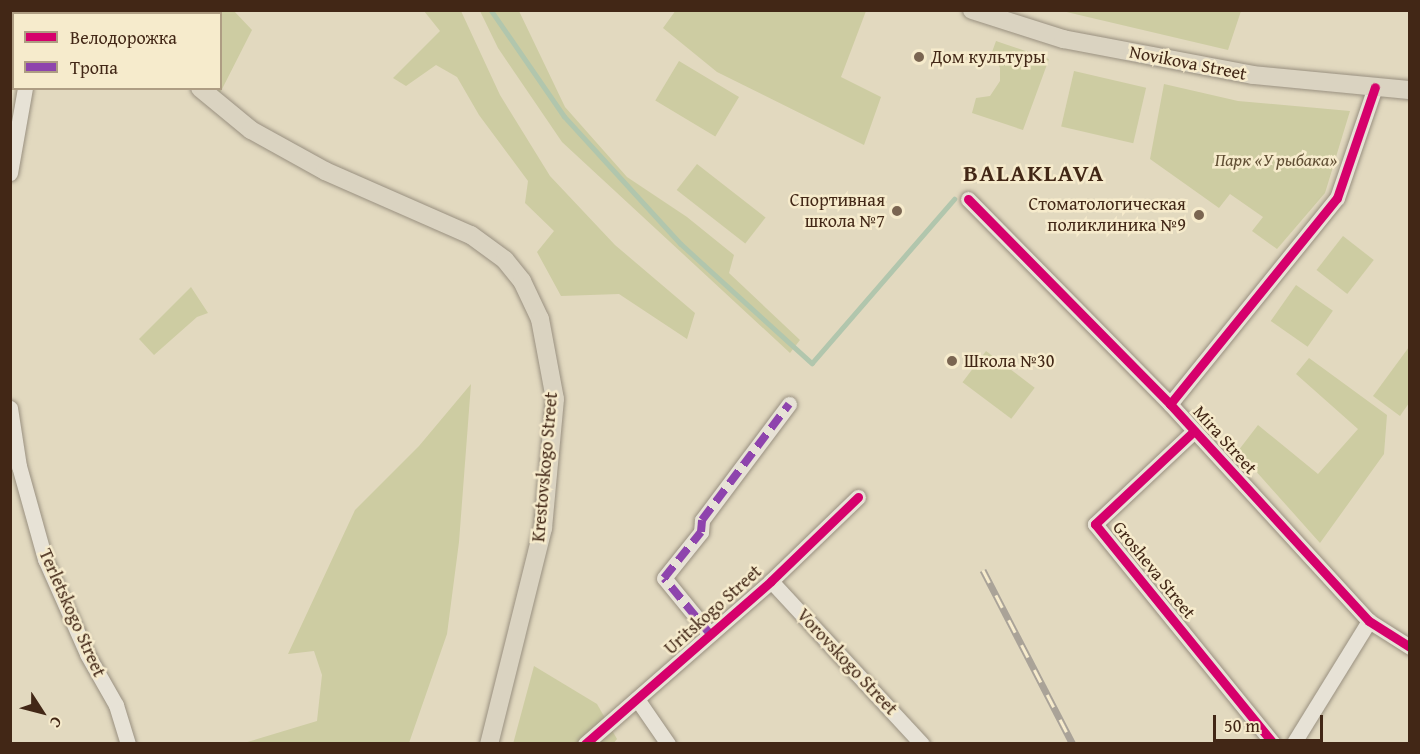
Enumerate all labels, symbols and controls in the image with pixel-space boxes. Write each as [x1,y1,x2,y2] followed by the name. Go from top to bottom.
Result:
[12,12,222,90] legend
[70,24,177,51] text: Велодорожка
[1128,41,1248,85] street label: Novikova Street
[931,46,1046,68] place label: Дом культуры
[912,50,926,64] marker: Дом культуры
[70,54,118,81] text: Тропа
[1215,149,1337,171] park label: Парк «У рыбака»
[963,159,1105,187] district label: BALAKLAVA
[790,190,885,232] place label: Спортивная школа №7
[1028,194,1186,236] place label: Стоматологическая поликлиника №9
[890,204,904,218] marker: Спортивная школа №7
[1190,206,1208,224] marker: Стоматологическая поликлиника №9
[964,350,1054,372] place label: Школа №30
[945,354,959,368] marker: Школа №30
[528,391,562,543] street label: Krestovskogo Street
[1189,401,1261,479] street label: Mira Street
[1108,517,1200,623] street label: Grosheva Street
[34,546,110,680] street label: Terletskogo Street
[660,561,766,659] street label: Uritskogo Street
[792,604,902,720] street label: Vorovskogo Street
[12,682,72,742] north arrow
[1216,703,1326,741] scale bar
[44,712,69,733] text: С
[1224,712,1260,739] text: 50 m

